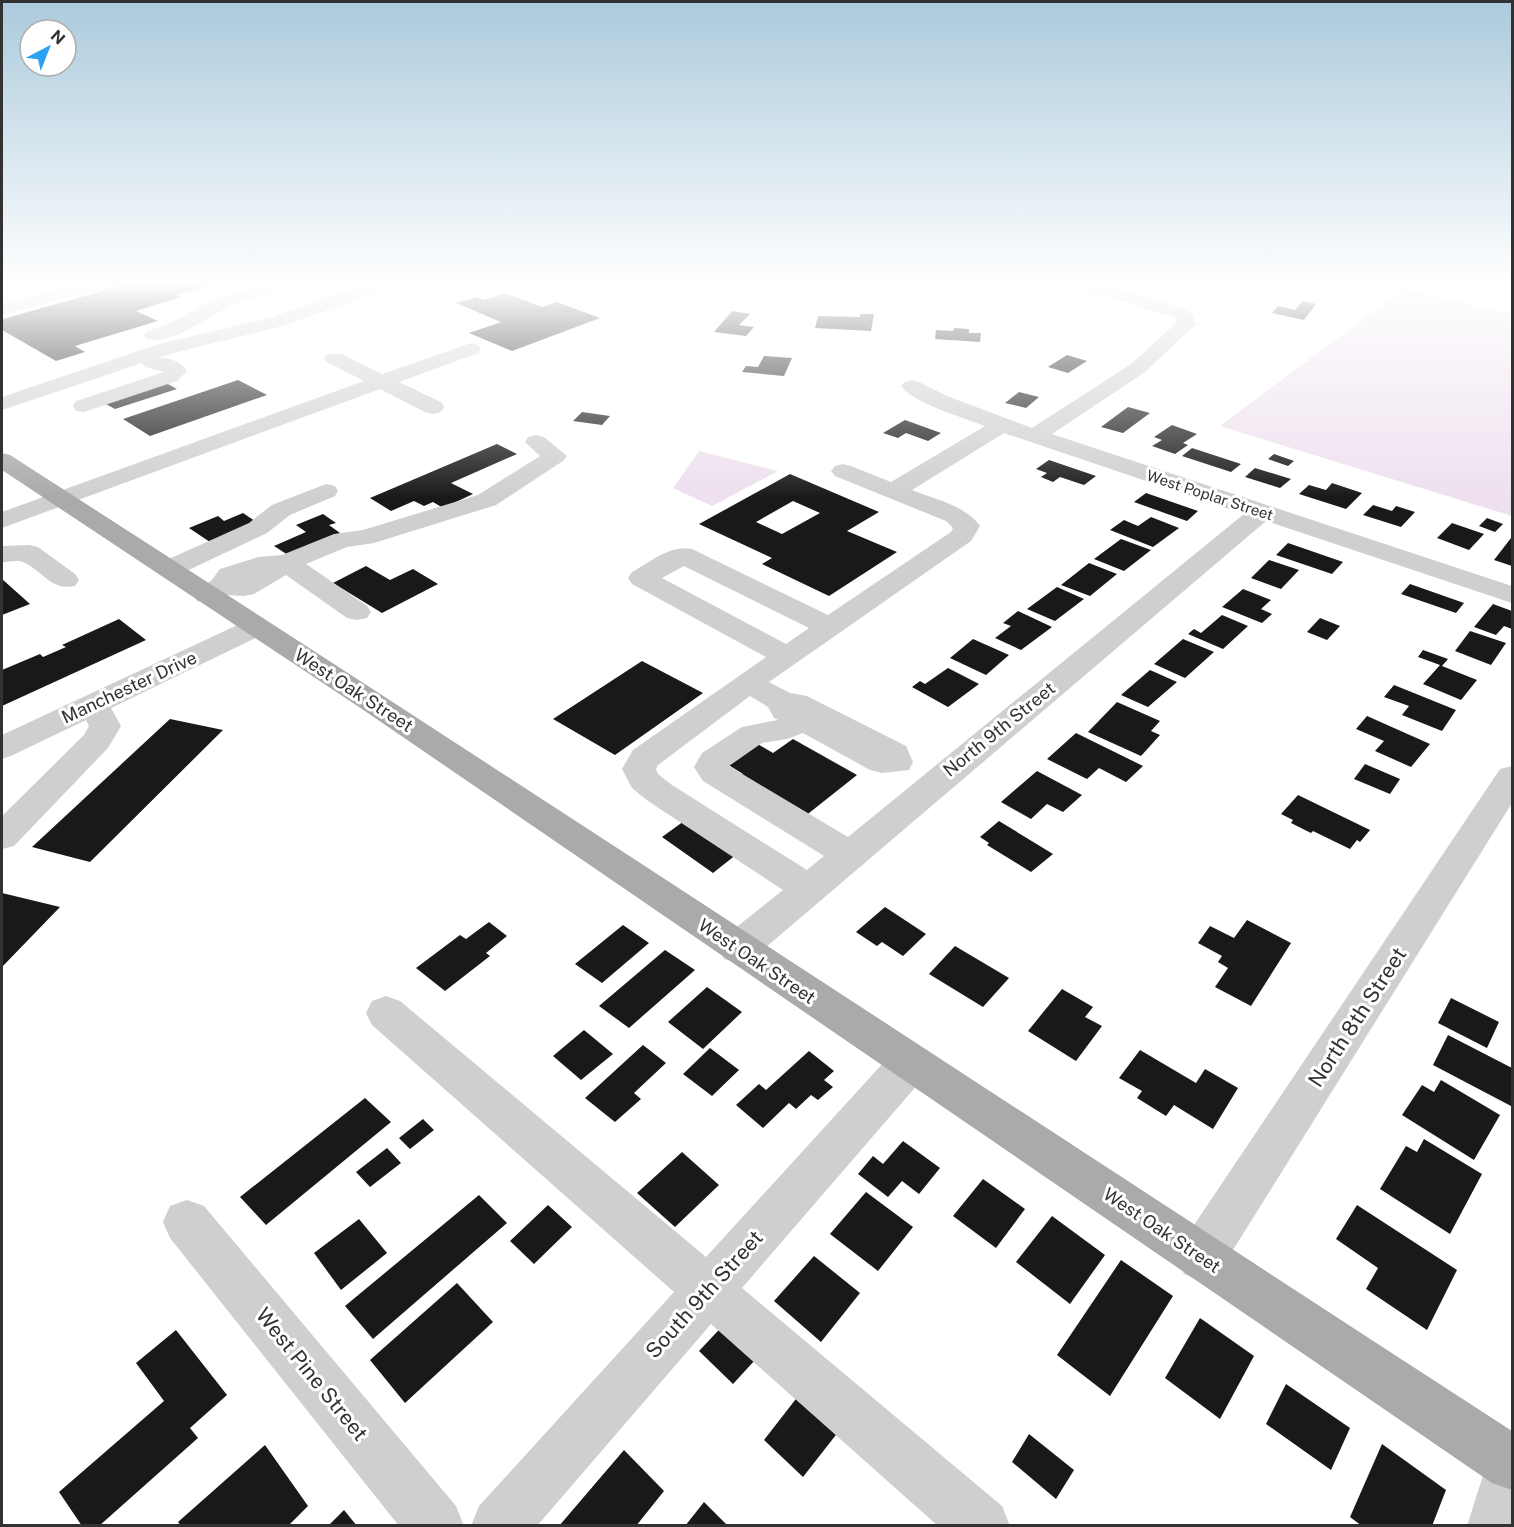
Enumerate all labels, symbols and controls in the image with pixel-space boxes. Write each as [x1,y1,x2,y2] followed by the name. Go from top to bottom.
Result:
[18,18,78,78] north arrow
[47,26,69,48] text: N
[1145,467,1275,524] street label: West Poplar Street
[291,644,417,736] street label: West Oak Street
[58,646,200,728] street label: Manchester Drive
[939,678,1059,780] street label: North 9th Street
[694,914,820,1008] street label: West Oak Street
[1303,943,1411,1091] street label: North 8th Street
[1099,1183,1225,1277] street label: West Oak Street
[640,1225,768,1363] street label: South 9th Street
[251,1303,373,1445] street label: West Pine Street

